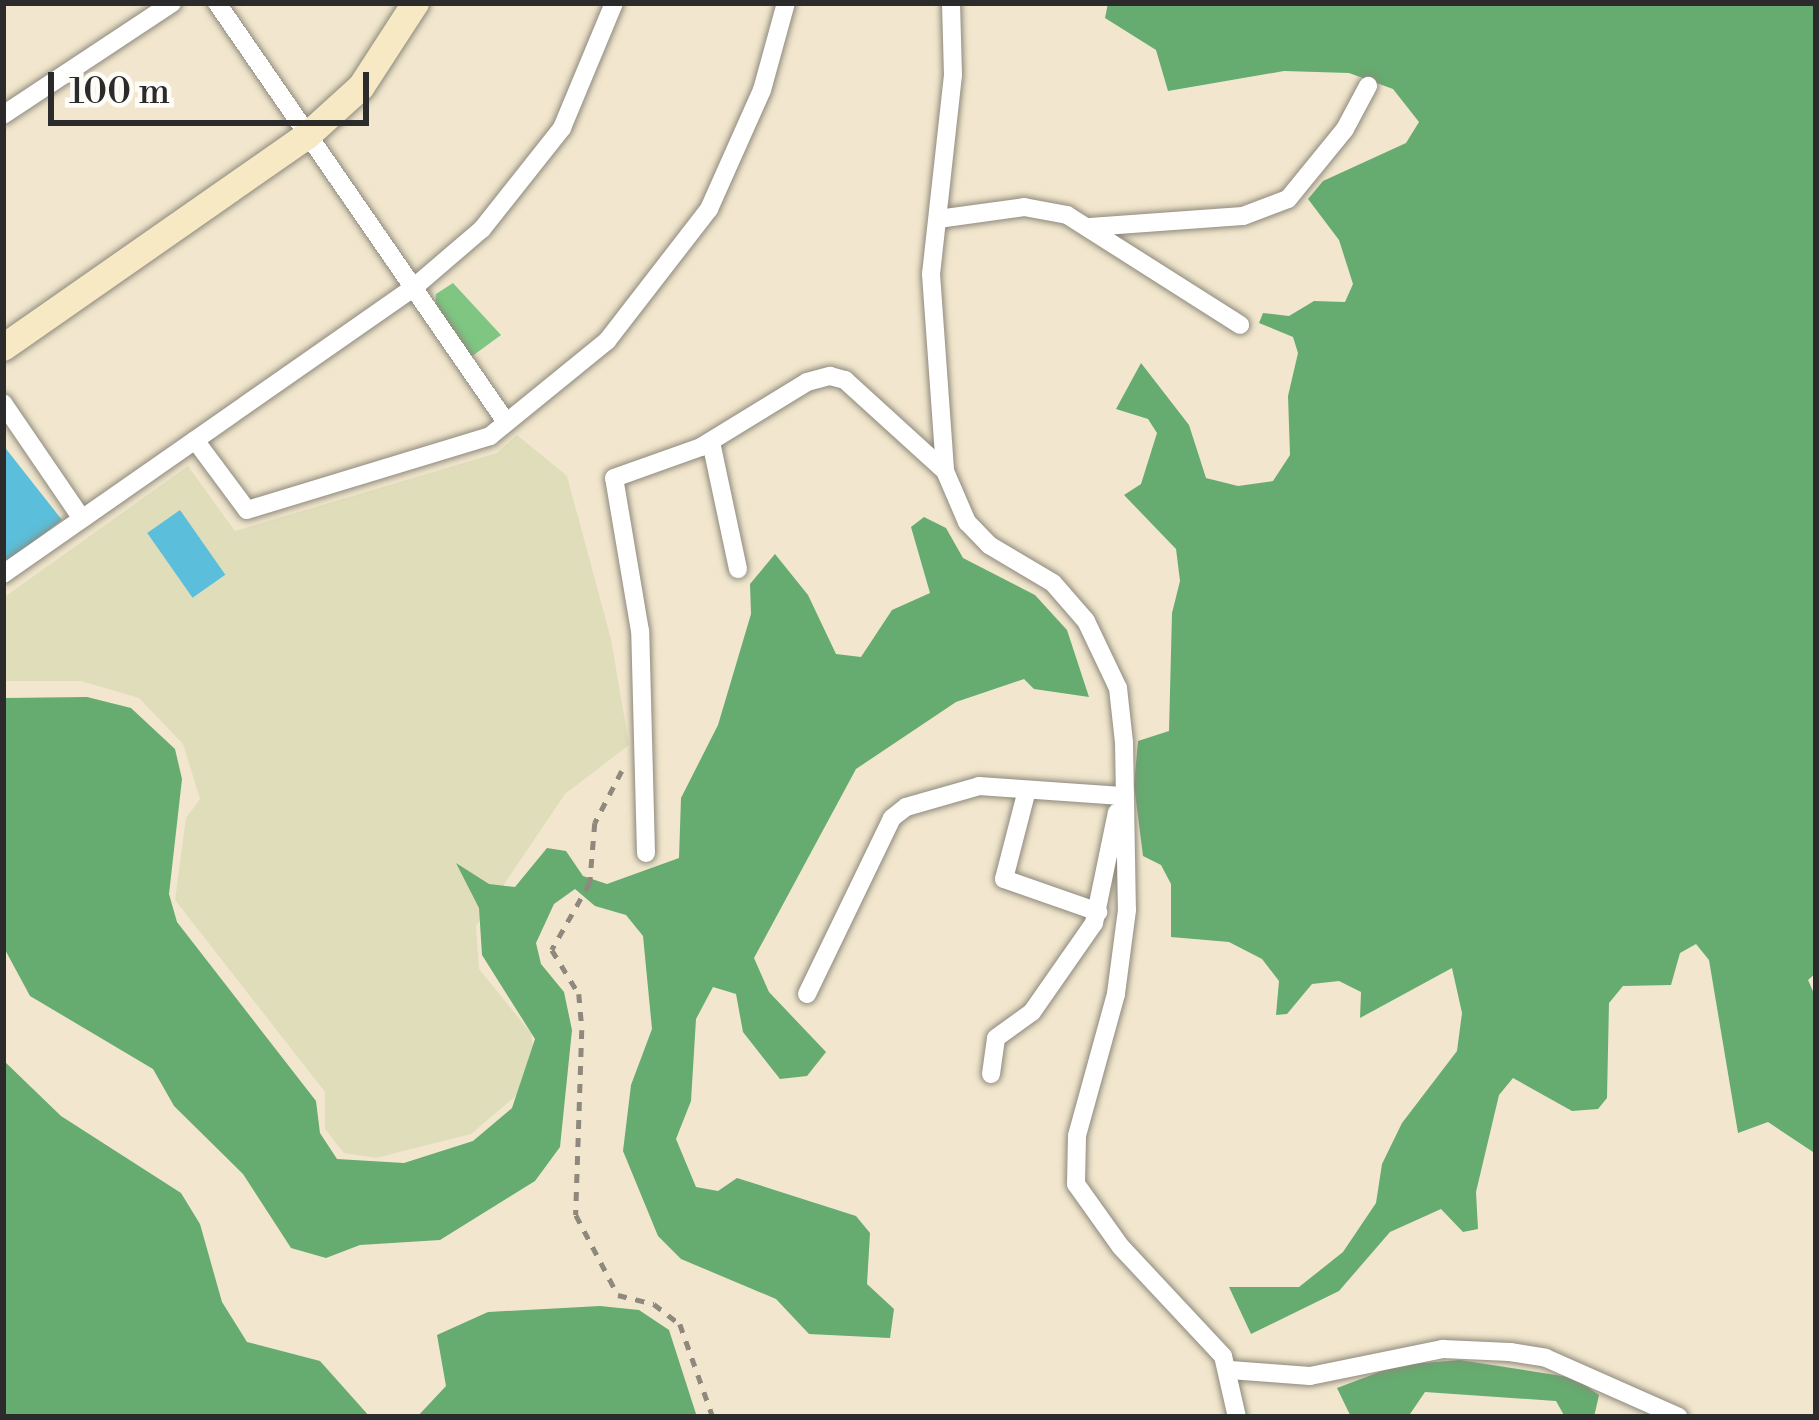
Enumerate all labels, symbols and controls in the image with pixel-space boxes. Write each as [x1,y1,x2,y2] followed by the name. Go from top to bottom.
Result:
[54,48,375,122] scale bar
[69,70,170,115] text: 100 m

